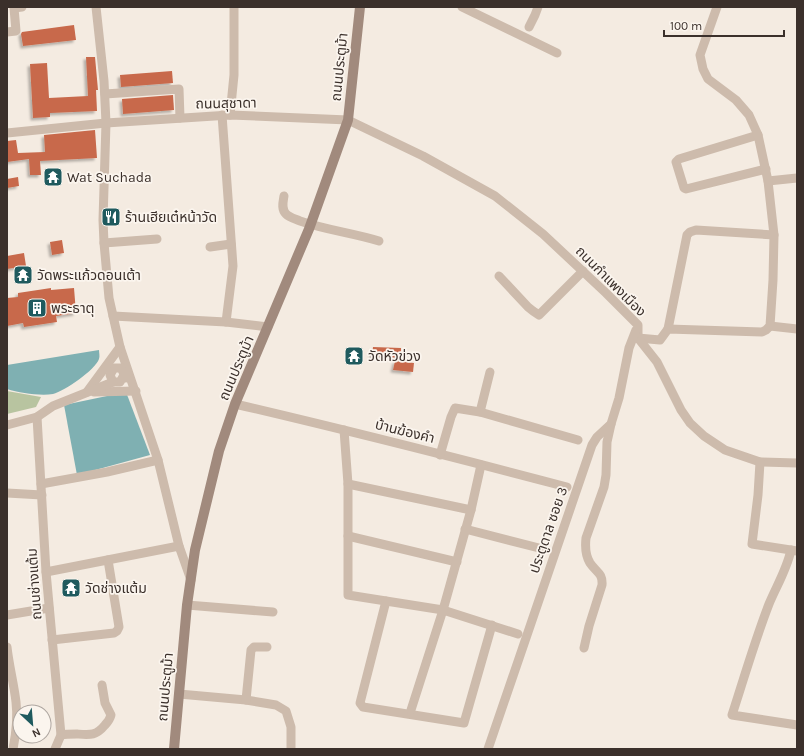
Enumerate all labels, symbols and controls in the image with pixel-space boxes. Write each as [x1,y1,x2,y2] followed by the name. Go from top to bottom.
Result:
[664,12,784,38] scale bar
[670,19,702,33] text: 100 m
[327,32,352,102] street label: ถนนประตูม้า
[195,94,257,113] street label: ถนนสุชาดา
[42,166,64,188] temple icon: Wat Suchada
[67,169,152,186] place label: Wat Suchada
[100,206,122,228] restaurant icon: ร้านเฮียเต๋หน้าวัด
[125,209,217,226] place label: ร้านเฮียเต๋หน้าวัด
[572,243,649,320] street label: ถนนกำแพงเมือง
[12,264,34,286] temple icon: วัดพระแก้วดอนเต้า
[37,267,141,284] place label: วัดพระแก้วดอนเต้า
[26,297,48,319] building icon: พระธาตุ
[51,300,95,317] place label: พระธาตุ
[215,333,258,403] street label: ถนนประตูม้า
[343,345,365,367] temple icon: วัดหัวข่วง
[368,348,421,365] place label: วัดหัวข่วง
[373,416,436,447] street label: บ้านฆ้องคำ
[526,485,571,576] street label: ประตูดาล ซอย 3
[24,548,45,620] street label: ถนนช่างแต้ม
[60,577,82,599] temple icon: วัดช่างแต้ม
[85,580,147,597] place label: วัดช่างแต้ม
[154,652,177,722] street label: ถนนประตูม้า
[12,704,52,744] north arrow
[30,725,43,740] text: N

